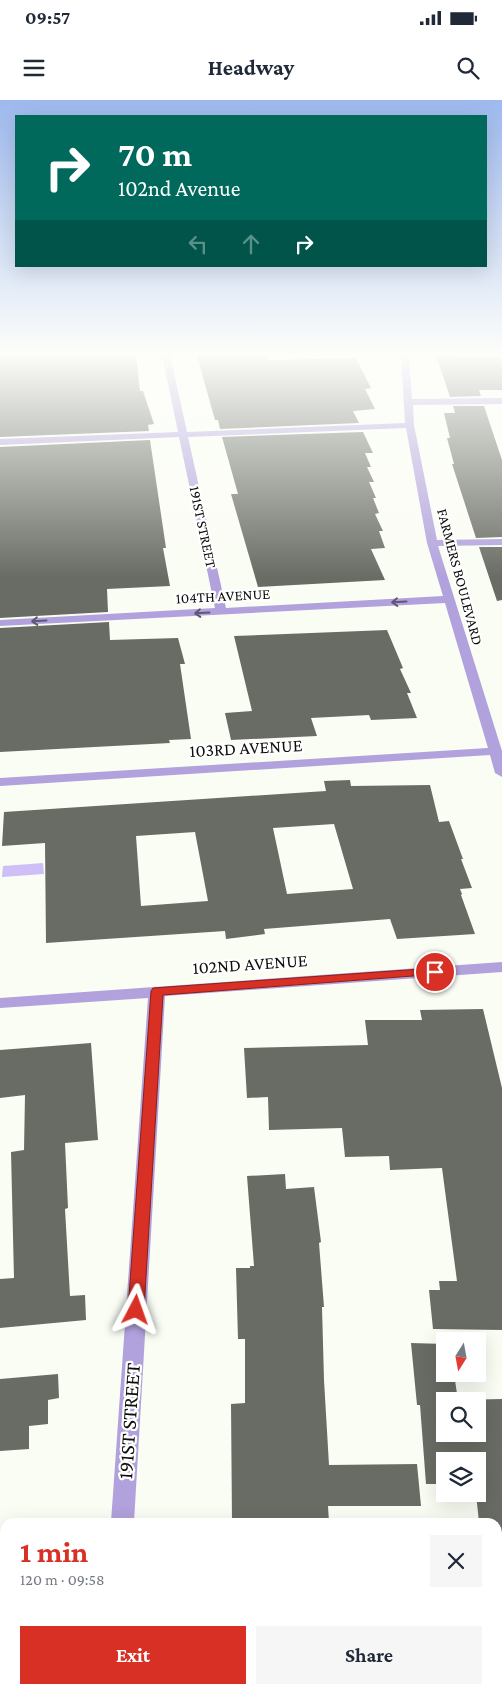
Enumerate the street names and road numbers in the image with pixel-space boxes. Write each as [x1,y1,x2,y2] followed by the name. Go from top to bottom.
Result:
[187,485,219,569] street label: 191ST STREET
[434,507,486,647] street label: FARMERS BOULEVARD
[175,586,271,606] street label: 104TH AVENUE
[189,735,303,761] street label: 103RD AVENUE
[192,950,308,978] street label: 102ND AVENUE
[113,1361,145,1480] street label: 191ST STREET

